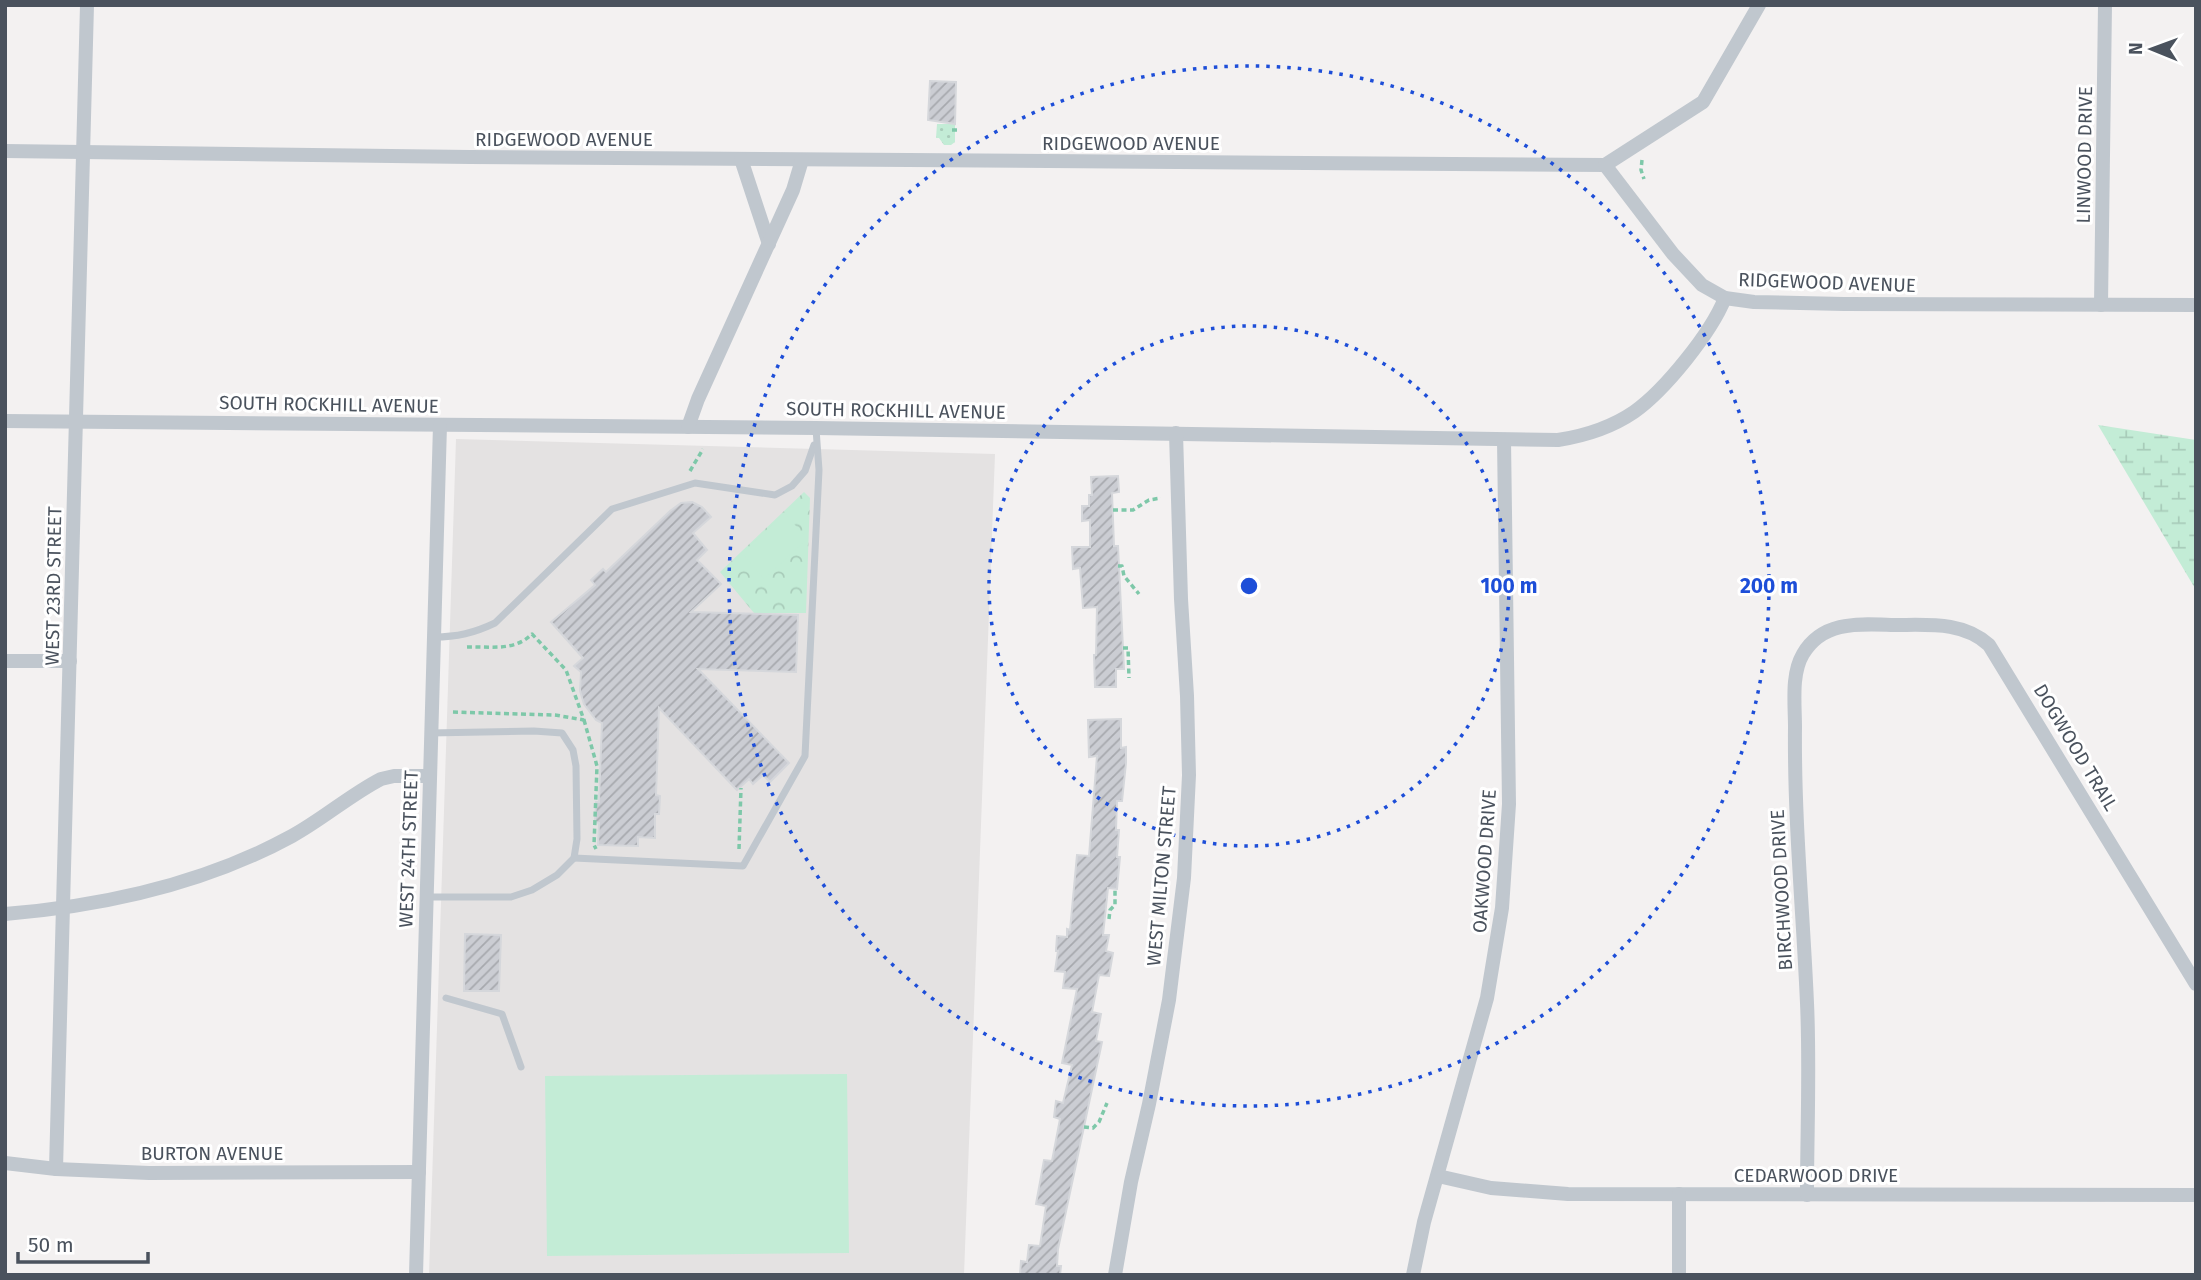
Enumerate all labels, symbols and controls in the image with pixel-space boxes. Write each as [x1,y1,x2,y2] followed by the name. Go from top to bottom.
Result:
[2117,14,2187,84] north arrow
[2124,42,2147,55] text: N
[2072,86,2097,224] street label: LINWOOD DRIVE
[475,128,653,151] street label: RIDGEWOOD AVENUE
[1042,132,1220,155] street label: RIDGEWOOD AVENUE
[1738,268,1916,297] street label: RIDGEWOOD AVENUE
[219,391,439,418] street label: SOUTH ROCKHILL AVENUE
[786,397,1006,424] street label: SOUTH ROCKHILL AVENUE
[41,506,66,666] street label: WEST 23RD STREET
[1480,573,1538,599] text: 100 m
[1740,573,1798,599] text: 200 m
[1237,574,1261,598] centre of rings
[2029,680,2123,815] street label: DOGWOOD TRAIL
[394,770,423,928] street label: WEST 24TH STREET
[1142,785,1181,967] street label: WEST MILTON STREET
[1468,788,1501,934] street label: OAKWOOD DRIVE
[1766,809,1797,971] street label: BIRCHWOOD DRIVE
[141,1142,283,1165] street label: BURTON AVENUE
[1734,1164,1898,1187] street label: CEDARWOOD DRIVE
[18,1220,147,1264] scale bar
[28,1232,74,1258] text: 50 m

